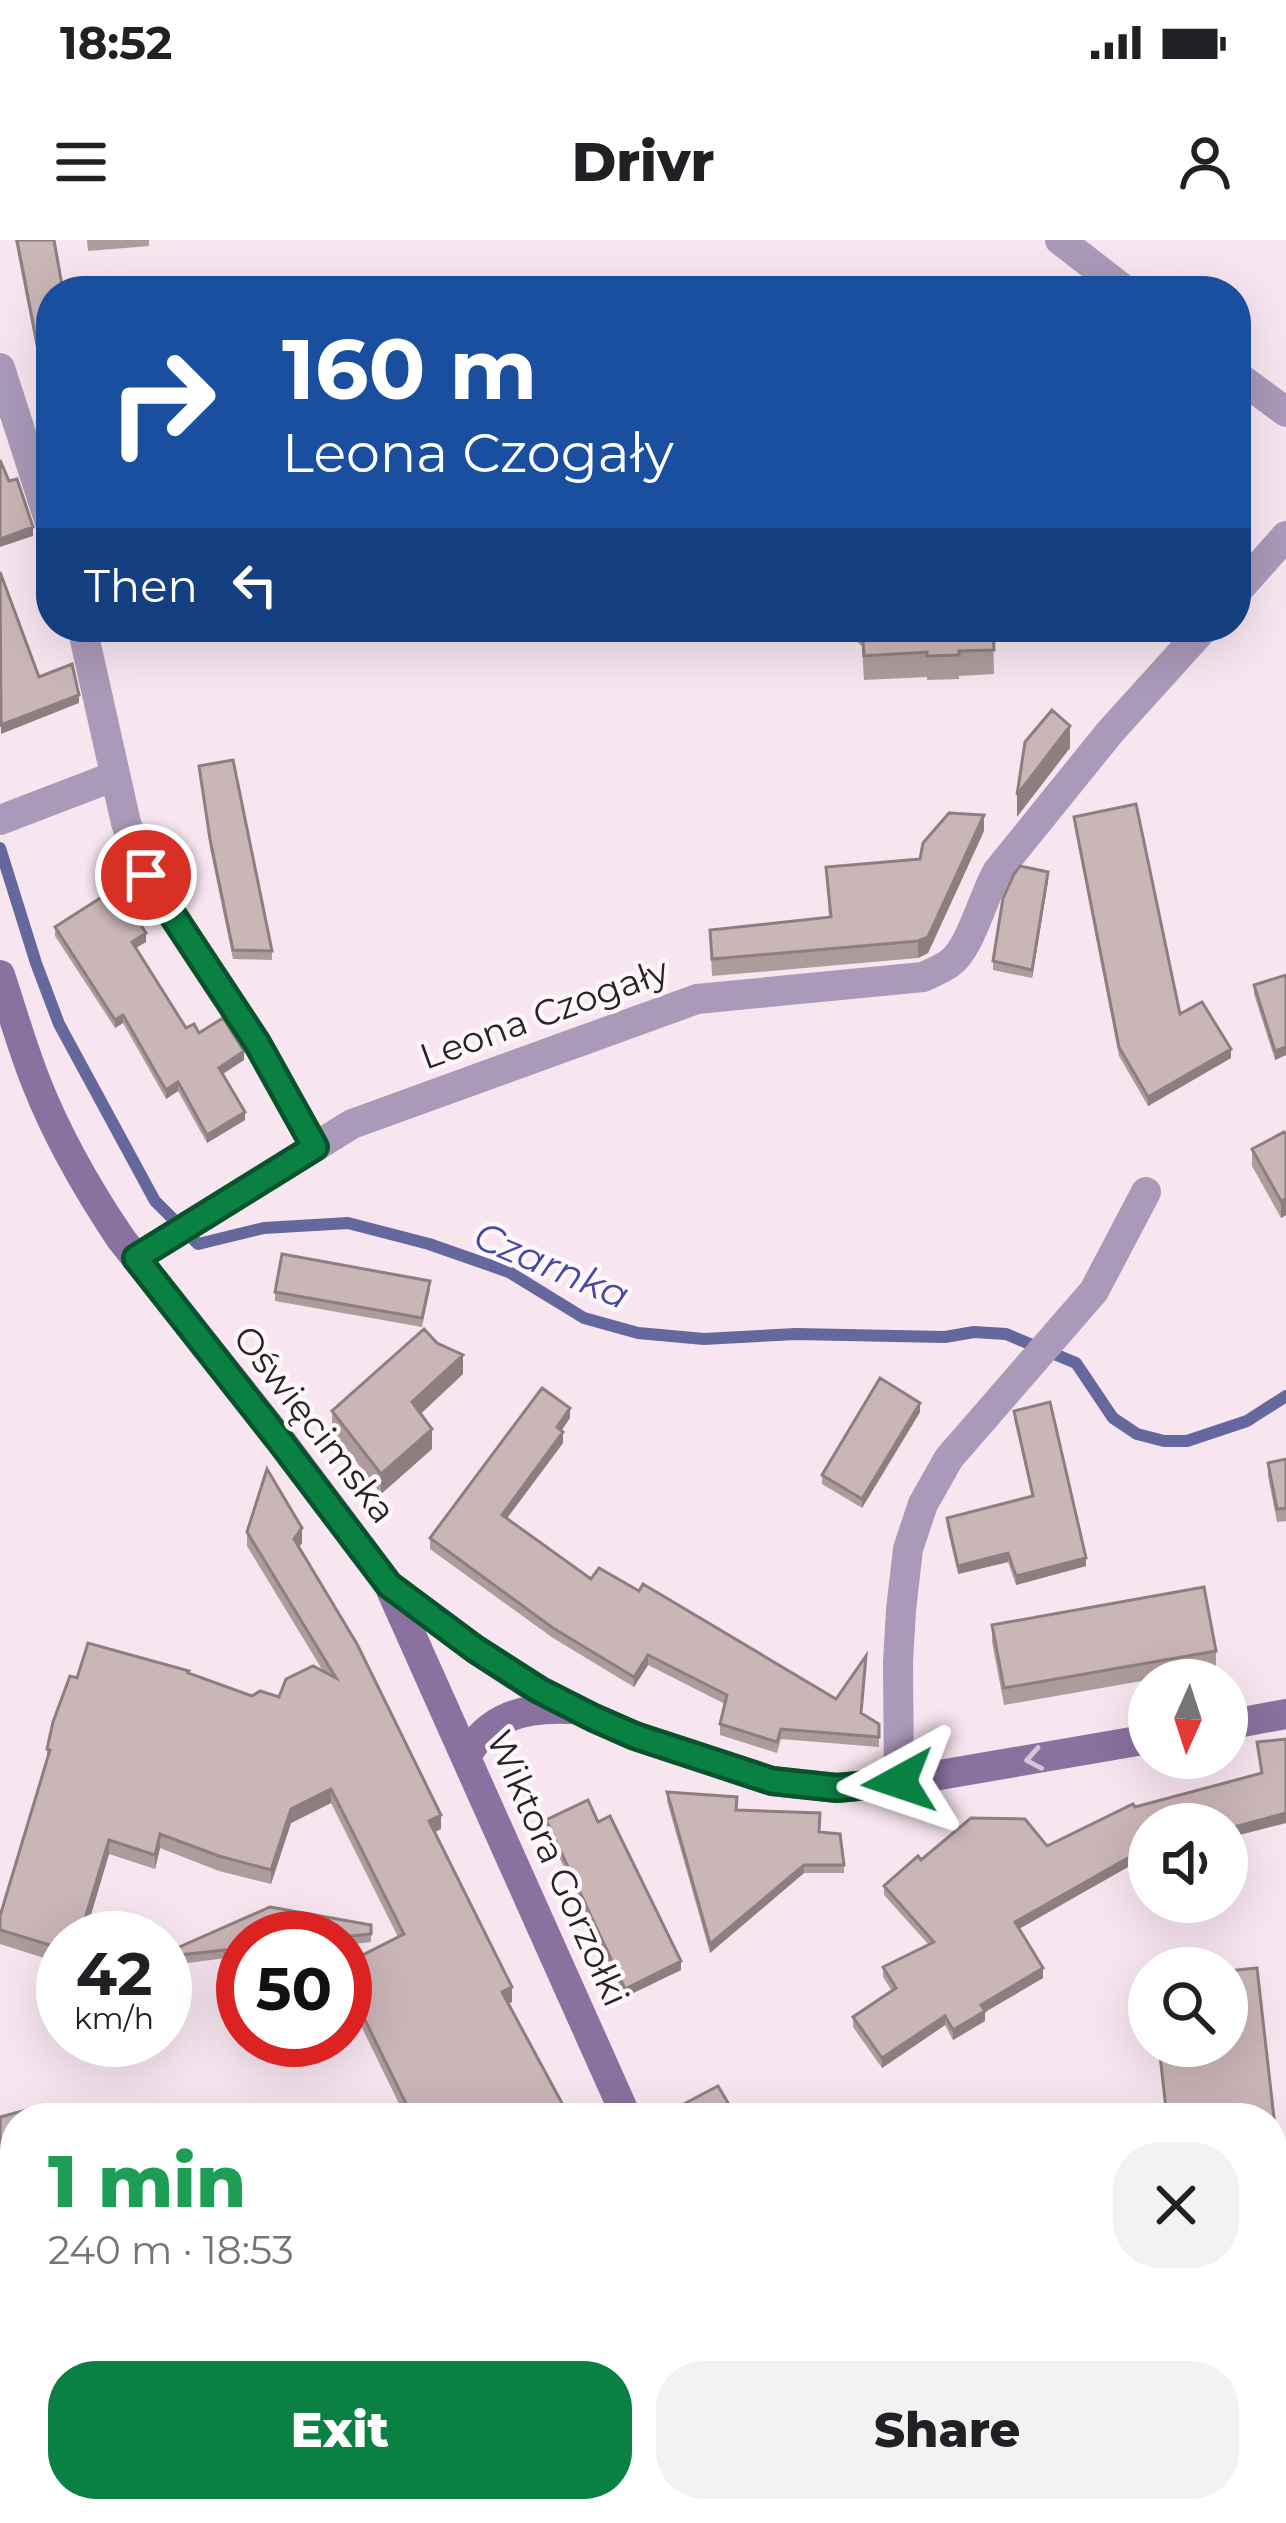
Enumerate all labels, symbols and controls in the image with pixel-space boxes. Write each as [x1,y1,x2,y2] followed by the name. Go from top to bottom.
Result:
[60,15,172,70] text: 18:52
[48,129,114,195] icon: menu
[572,129,714,195] text: Drivr
[1172,129,1238,195] icon: person
[282,318,537,420] text: 160 m
[84,324,240,480] icon: right
[282,420,674,486] text: Leona Czogały
[222,552,288,618] icon: left
[84,558,198,613] text: Then
[95,824,197,926] pin
[113,842,179,908] icon: arrive
[414,948,675,1078] street label: Leona Czogały
[467,1211,637,1319] water label: Czarnka
[224,1317,406,1531] street label: Oświęcimska
[1128,1659,1248,1779] north arrow
[1128,1659,1248,2067] map controls
[836,1719,962,1845] position arrow
[477,1723,639,2013] street label: Wiktora Gorzołki
[1024,1746,1044,1771] one-way arrow
[1128,1803,1248,1923] button: sound
[216,1911,372,2067] speed limit sign: 50
[76,1937,152,2010] text: 42
[1128,1947,1248,2067] button: search
[74,2000,154,2037] text: km/h
[48,2137,246,2225] text: 1 min
[1113,2142,1239,2268] button: close
[48,2226,294,2274] text: 240 m · 18:53
[48,2361,632,2499] button: Exit
[656,2361,1239,2499] button: Share

